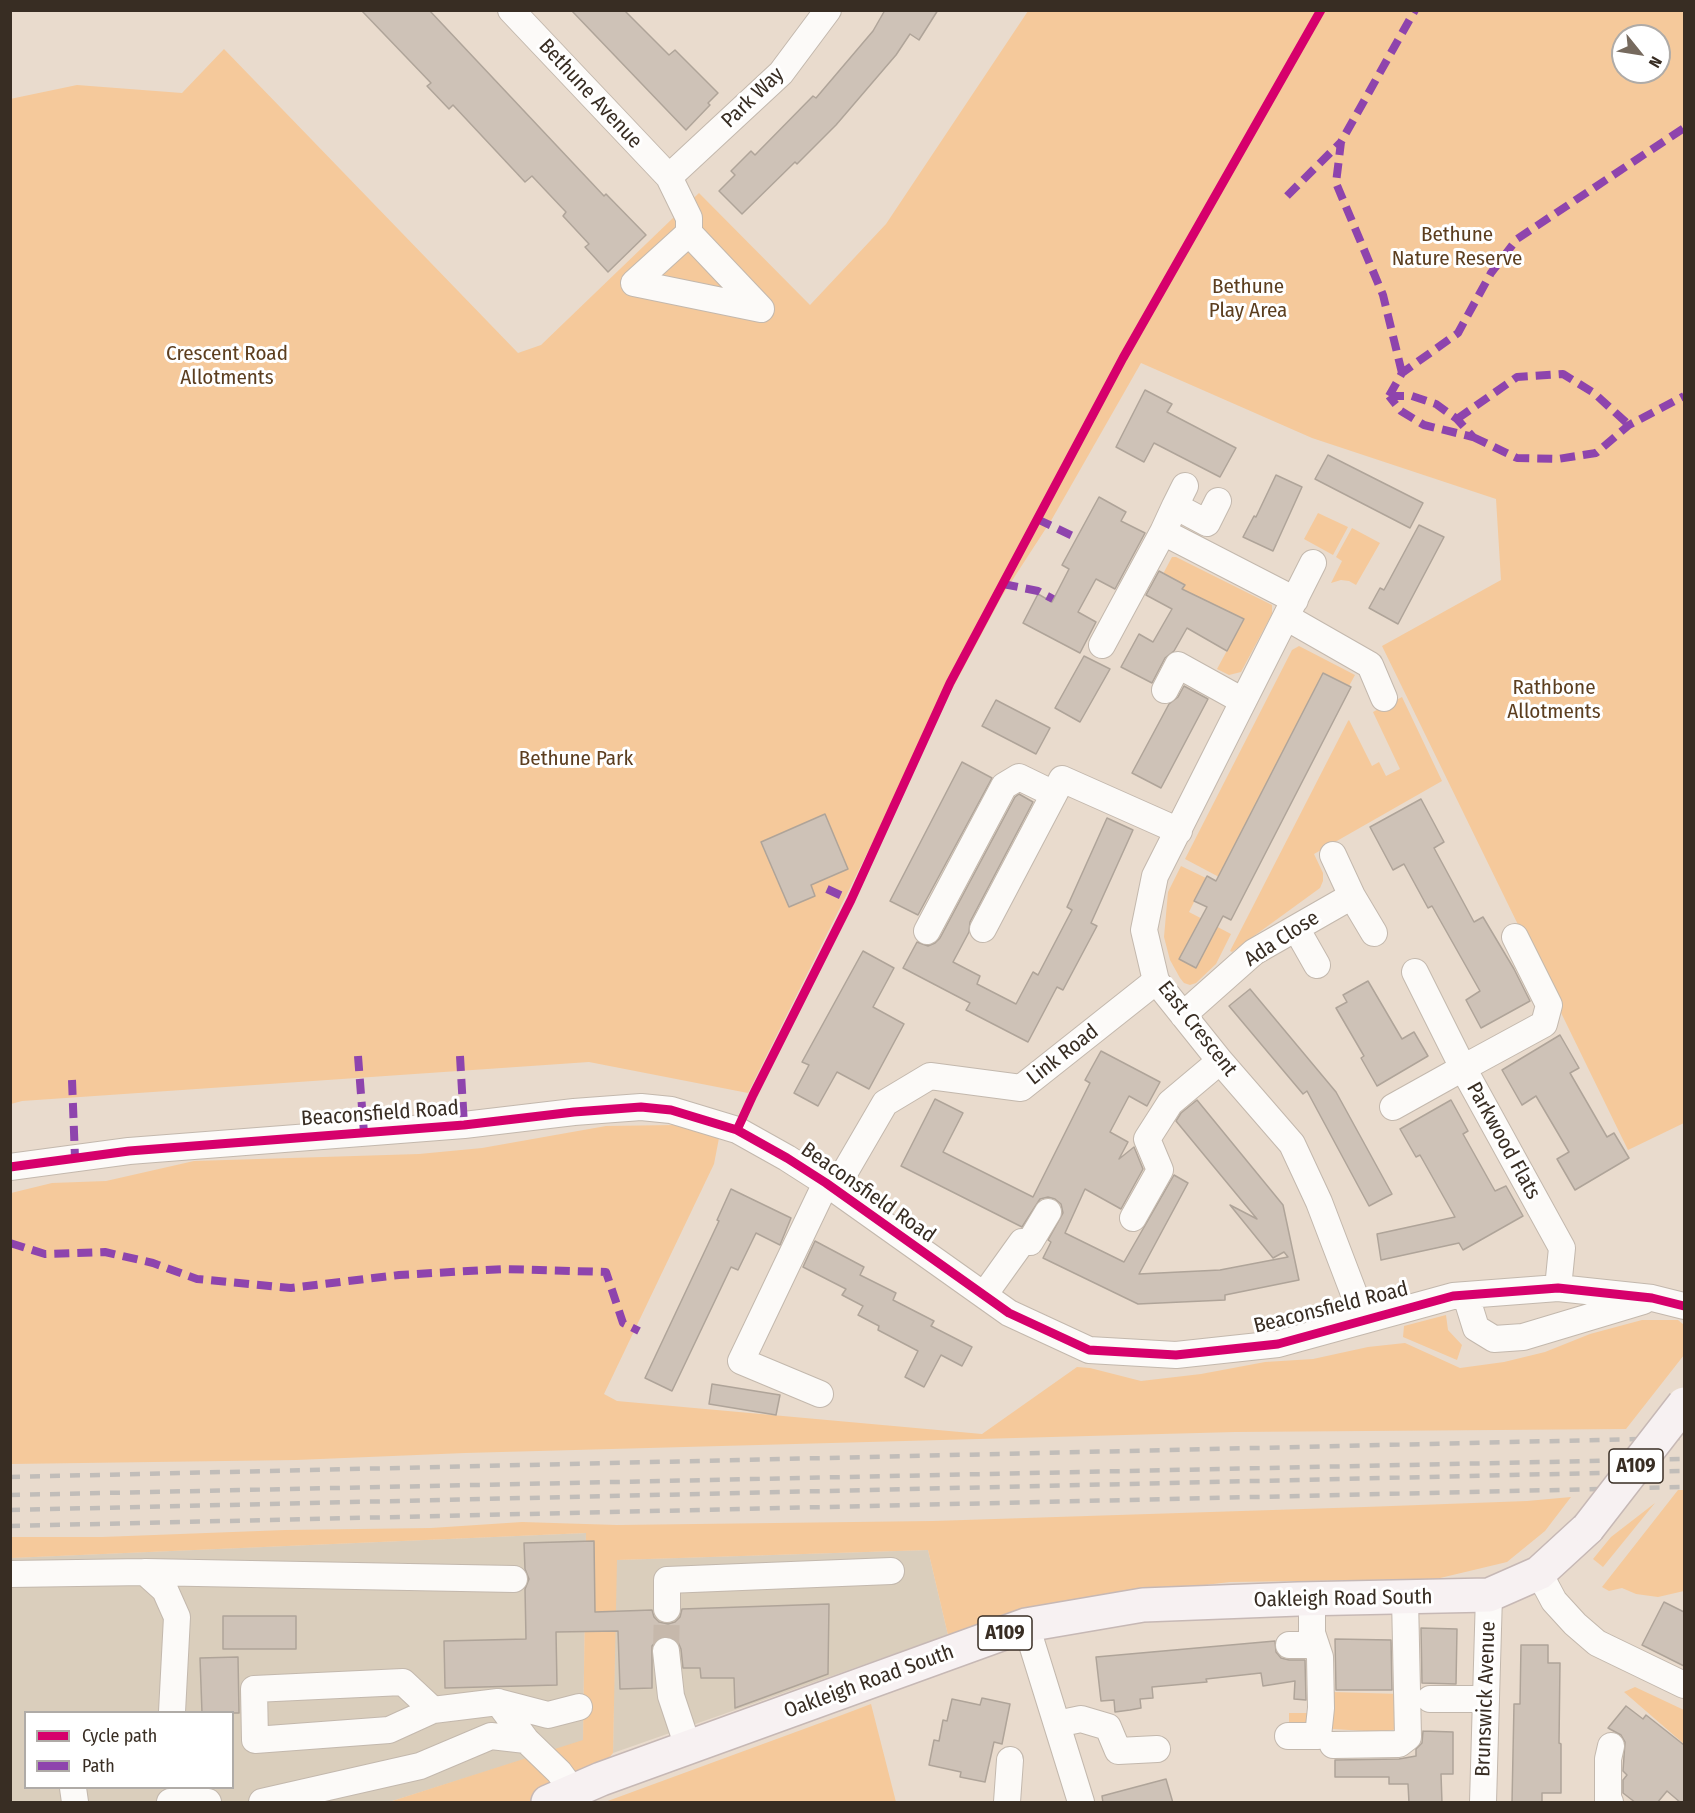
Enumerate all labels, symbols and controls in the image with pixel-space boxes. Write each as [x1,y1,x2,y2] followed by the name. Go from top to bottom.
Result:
[1611,24,1671,84] north arrow
[533,34,647,154] street label: Bethune Avenue
[1645,53,1666,71] text: N
[717,62,789,134] street label: Park Way
[1392,222,1522,272] park label: Bethune Nature Reserve
[1209,274,1287,324] park label: Bethune Play Area
[166,341,288,391] park label: Crescent Road Allotments
[1507,675,1601,725] park label: Rathbone Allotments
[519,746,633,772] park label: Bethune Park
[1240,906,1324,972] street label: Ada Close
[1152,976,1242,1082] street label: East Crescent
[1022,1019,1104,1091] street label: Link Road
[1460,1078,1546,1204] street label: Parkwood Flats
[300,1096,460,1132] street label: Beaconsfield Road
[796,1137,940,1249] street label: Beaconsfield Road
[1251,1277,1411,1339] street label: Beaconsfield Road
[1609,1449,1663,1483] road number: A109
[1253,1585,1433,1613] street label: Oakleigh Road South
[978,1616,1032,1650] road number: A109
[1471,1621,1501,1777] street label: Brunswick Avenue
[781,1640,957,1724] street label: Oakleigh Road South
[24,1711,234,1789] legend
[82,1725,157,1747] text: Cycle path
[82,1755,115,1777] text: Path

